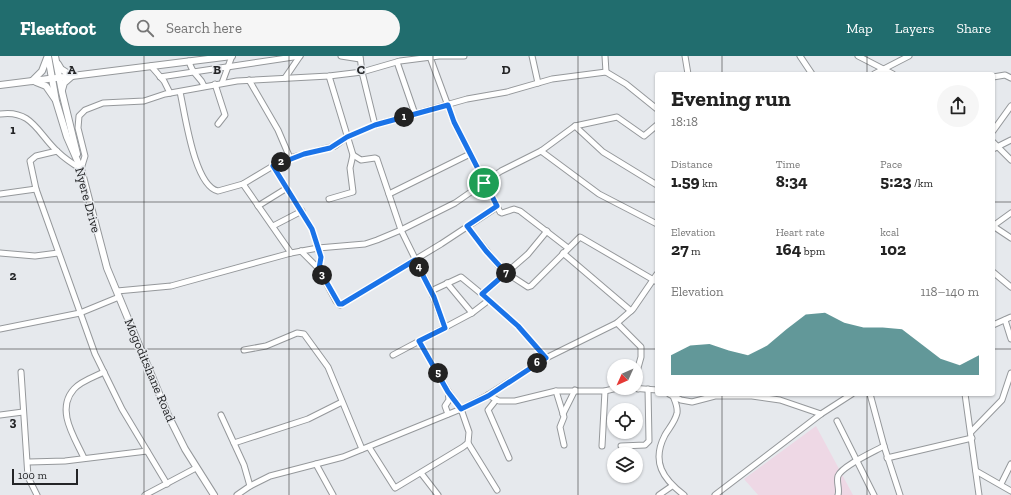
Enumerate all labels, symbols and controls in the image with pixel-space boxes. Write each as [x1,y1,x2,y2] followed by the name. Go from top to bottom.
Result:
[120,10,400,46] search box
[20,17,96,40] text: Fleetfoot
[134,17,156,39] icon: search
[166,19,242,37] text: Search here
[846,20,873,37] text: Map
[895,20,934,37] text: Layers
[956,20,991,37] text: Share
[68,62,77,77] text: A
[213,62,221,77] text: B
[357,62,365,77] text: C
[501,62,511,77] text: D
[671,85,791,112] text: Evening run
[937,85,979,127] button: share
[394,107,414,127] pin: 1
[402,110,406,123] text: 1
[671,114,698,129] text: 18:18
[10,122,16,137] text: 1
[271,152,291,172] pin: 2
[278,155,284,168] text: 2
[671,158,713,171] text: Distance
[776,158,800,171] text: Time
[880,158,902,171] text: Pace
[72,166,104,234] street label: Nyere Drive
[467,166,501,200] pin
[671,171,700,191] text: 1.59
[776,171,808,191] text: 8:34
[880,171,912,191] text: 5:23
[473,172,495,194] icon: arrive
[700,177,717,190] text: km
[912,177,933,190] text: /km
[671,226,715,239] text: Elevation
[776,226,825,239] text: Heart rate
[880,226,899,239] text: kcal
[671,239,689,259] text: 27
[776,239,801,259] text: 164
[880,239,906,259] text: 102
[689,245,701,258] text: m
[801,245,825,258] text: bpm
[409,257,429,277] pin: 4
[416,260,422,273] text: 4
[496,263,516,283] pin: 7
[312,265,332,285] pin: 3
[503,266,509,279] text: 7
[10,268,17,283] text: 2
[319,268,325,281] text: 3
[671,284,723,299] text: Elevation
[920,284,979,299] text: 118–140 m
[121,316,179,424] street label: Mogoditshane Road
[527,353,547,373] pin: 6
[534,356,540,369] text: 6
[607,359,643,395] north arrow
[607,359,643,483] map controls
[428,363,448,383] pin: 5
[435,366,441,379] text: 5
[607,403,643,439] button: locate
[10,414,17,429] text: 3
[607,447,643,483] button: layers
[12,467,78,486] scale bar
[18,469,47,482] text: 100 m

